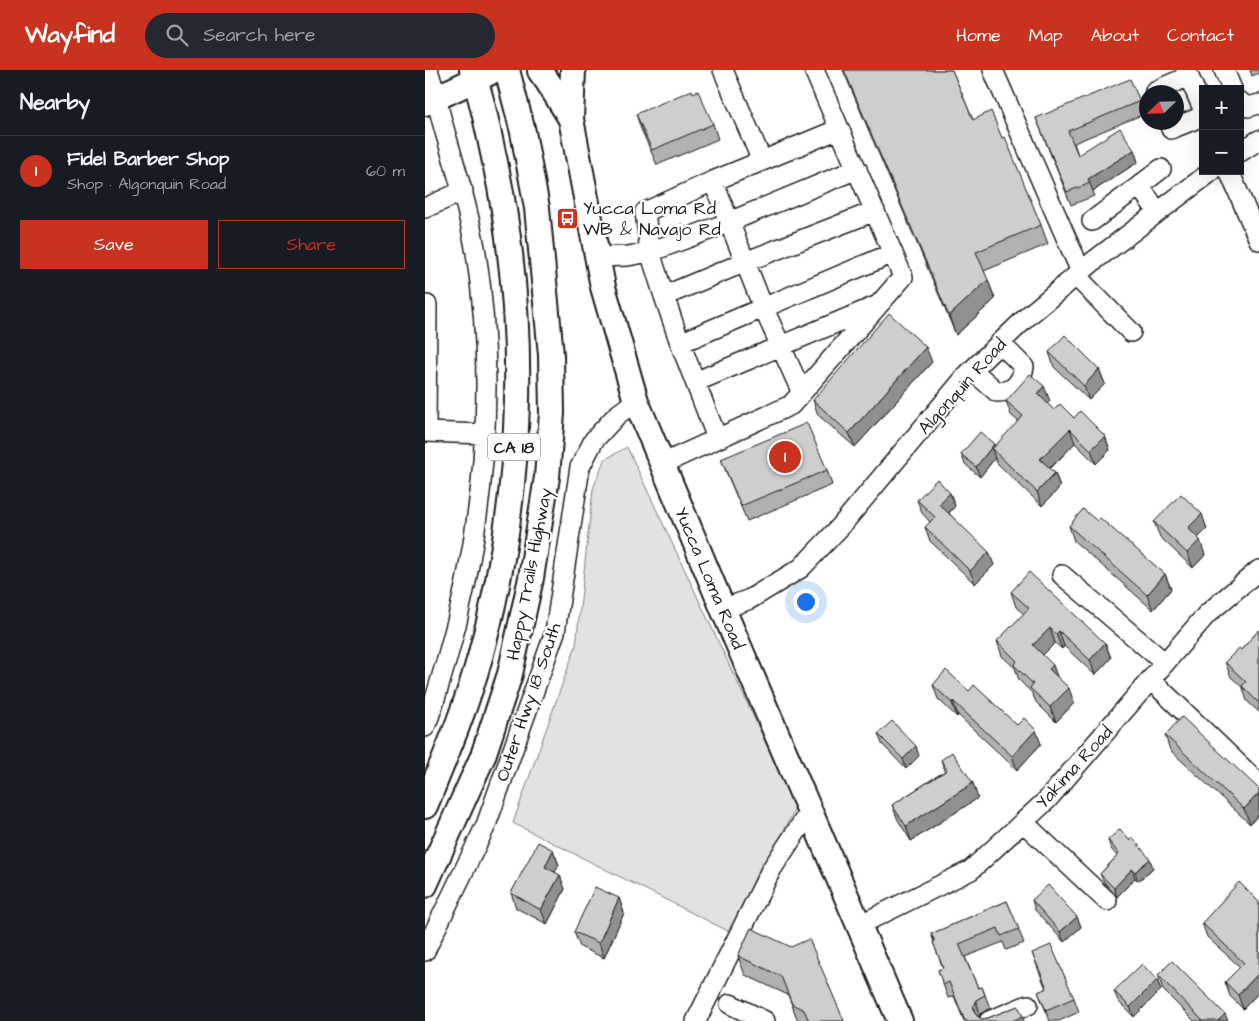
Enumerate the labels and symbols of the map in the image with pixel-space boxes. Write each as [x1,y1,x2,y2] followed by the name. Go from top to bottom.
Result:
[1139,85,1184,130] north arrow
[583,196,721,242] place label: Yucca Loma Rd WB & Navajo Rd
[555,206,579,230] bus stop icon: Yucca Loma Rd WB & Navajo Rd
[912,333,1013,440] street label: Algonquin Road
[488,434,540,461] road number: CA 18
[769,438,801,476] pin: 1
[501,486,559,662] street label: Happy Trails Highway
[668,503,751,653] street label: Yucca Loma Road
[793,589,819,615] your location
[490,619,568,785] street label: Outer Hwy 18 South
[1030,720,1119,814] street label: Yakima Road

